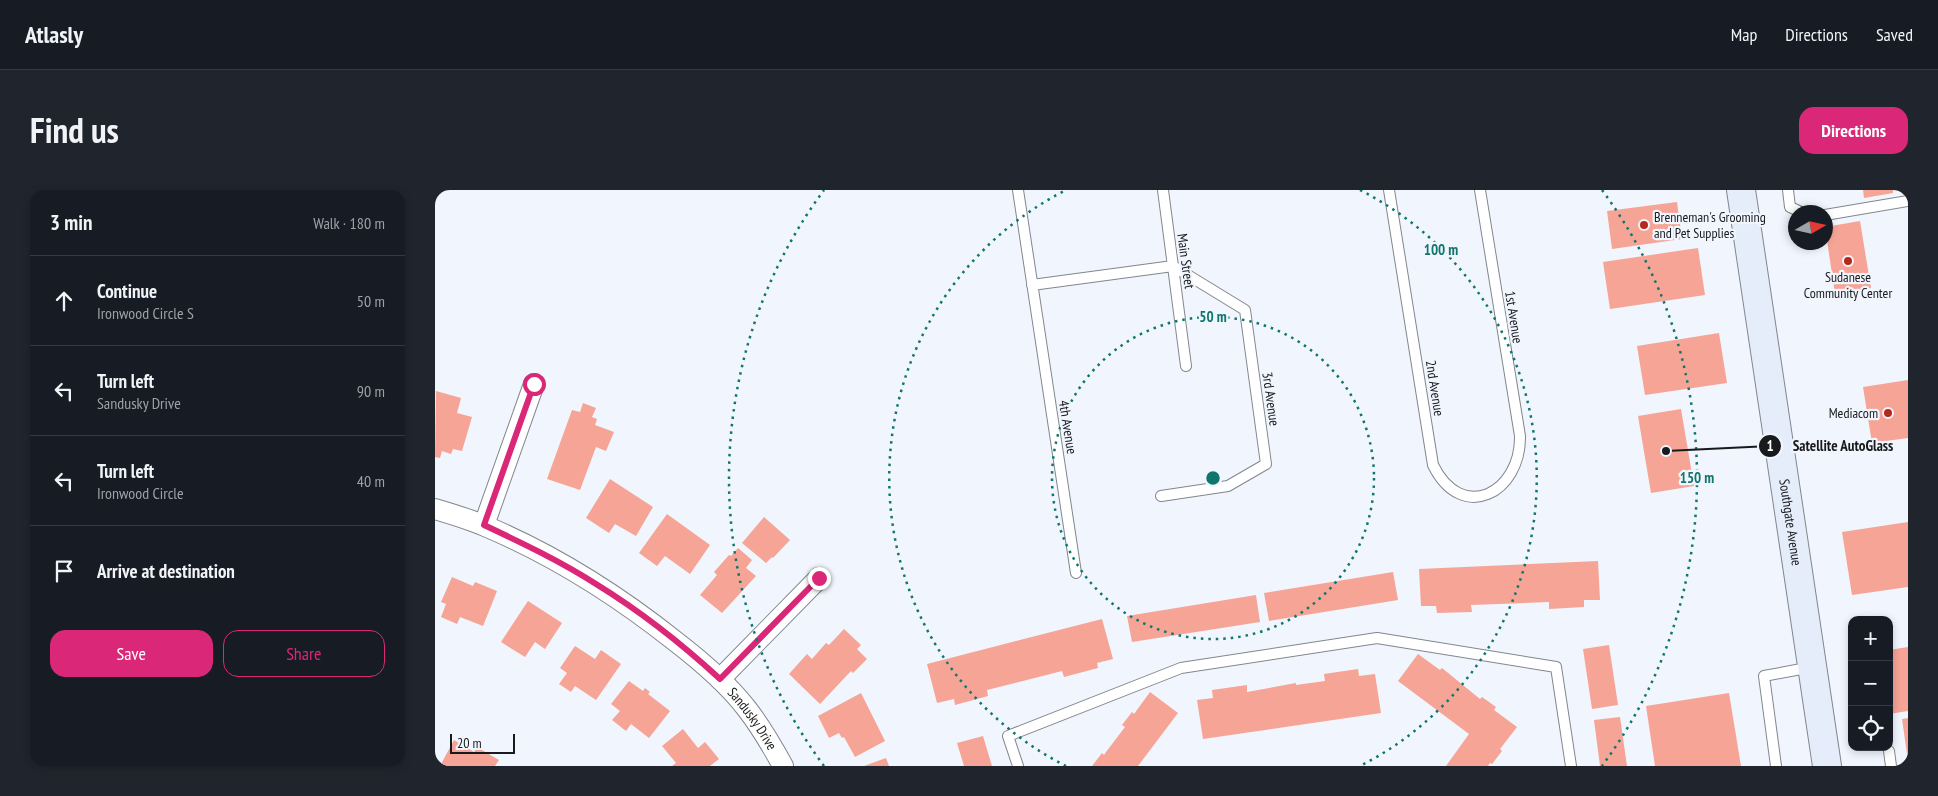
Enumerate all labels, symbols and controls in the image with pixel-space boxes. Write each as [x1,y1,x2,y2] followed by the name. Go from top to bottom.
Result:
[25,19,83,50] text: Atlasly
[1731,23,1757,46] text: Map
[1785,23,1848,46] text: Directions
[1876,23,1913,46] text: Saved
[30,107,119,153] text: Find us
[1799,107,1908,154] button: Directions
[1788,205,1833,250] north arrow
[1654,208,1766,242] place label: Brenneman's Grooming and Pet Supplies
[50,209,92,236] text: 3 min
[313,213,385,233] text: Walk · 180 m
[1638,219,1650,231] marker: Brenneman's Grooming and Pet Supplies
[1173,232,1199,290] street label: Main Street
[1424,240,1458,259] text: 100 m
[1842,255,1854,267] marker: Sudanese Community Center
[1804,268,1892,302] place label: Sudanese Community Center
[97,279,157,303] text: Continue
[50,287,78,315] icon: ahead
[1501,289,1527,345] street label: 1st Avenue
[357,291,385,311] text: 50 m
[97,303,194,323] text: Ironwood Circle S
[1199,307,1227,326] text: 50 m
[1422,359,1448,418] street label: 2nd Avenue
[97,369,154,393] text: Turn left
[1258,371,1284,427] street label: 3rd Avenue
[523,373,546,396] route start
[50,377,78,405] icon: left
[357,381,385,401] text: 90 m
[97,393,181,413] text: Sandusky Drive
[1055,399,1081,455] street label: 4th Avenue
[1829,404,1878,422] place label: Mediacom
[1882,407,1894,419] marker: Mediacom
[1757,431,1903,461] callout: Satellite AutoGlass
[1766,436,1774,455] text: 1
[1793,436,1893,455] text: Satellite AutoGlass
[97,459,154,483] text: Turn left
[50,467,78,495] icon: left
[1680,468,1714,487] text: 150 m
[1204,469,1222,487] centre of rings
[357,471,385,491] text: 40 m
[1775,478,1806,567] street label: Southgate Avenue
[97,483,184,503] text: Ironwood Circle
[50,557,78,585] icon: arrive
[97,559,235,583] text: Arrive at destination
[808,567,831,590] route end
[1848,616,1893,751] map controls
[1848,616,1893,661] button: +
[50,630,213,677] button: Save
[223,630,385,677] button: Share
[1848,661,1893,706] button: −
[724,683,781,753] street label: Sandusky Drive
[1848,706,1893,751] button: locate
[450,731,515,754] scale bar
[457,734,482,752] text: 20 m

